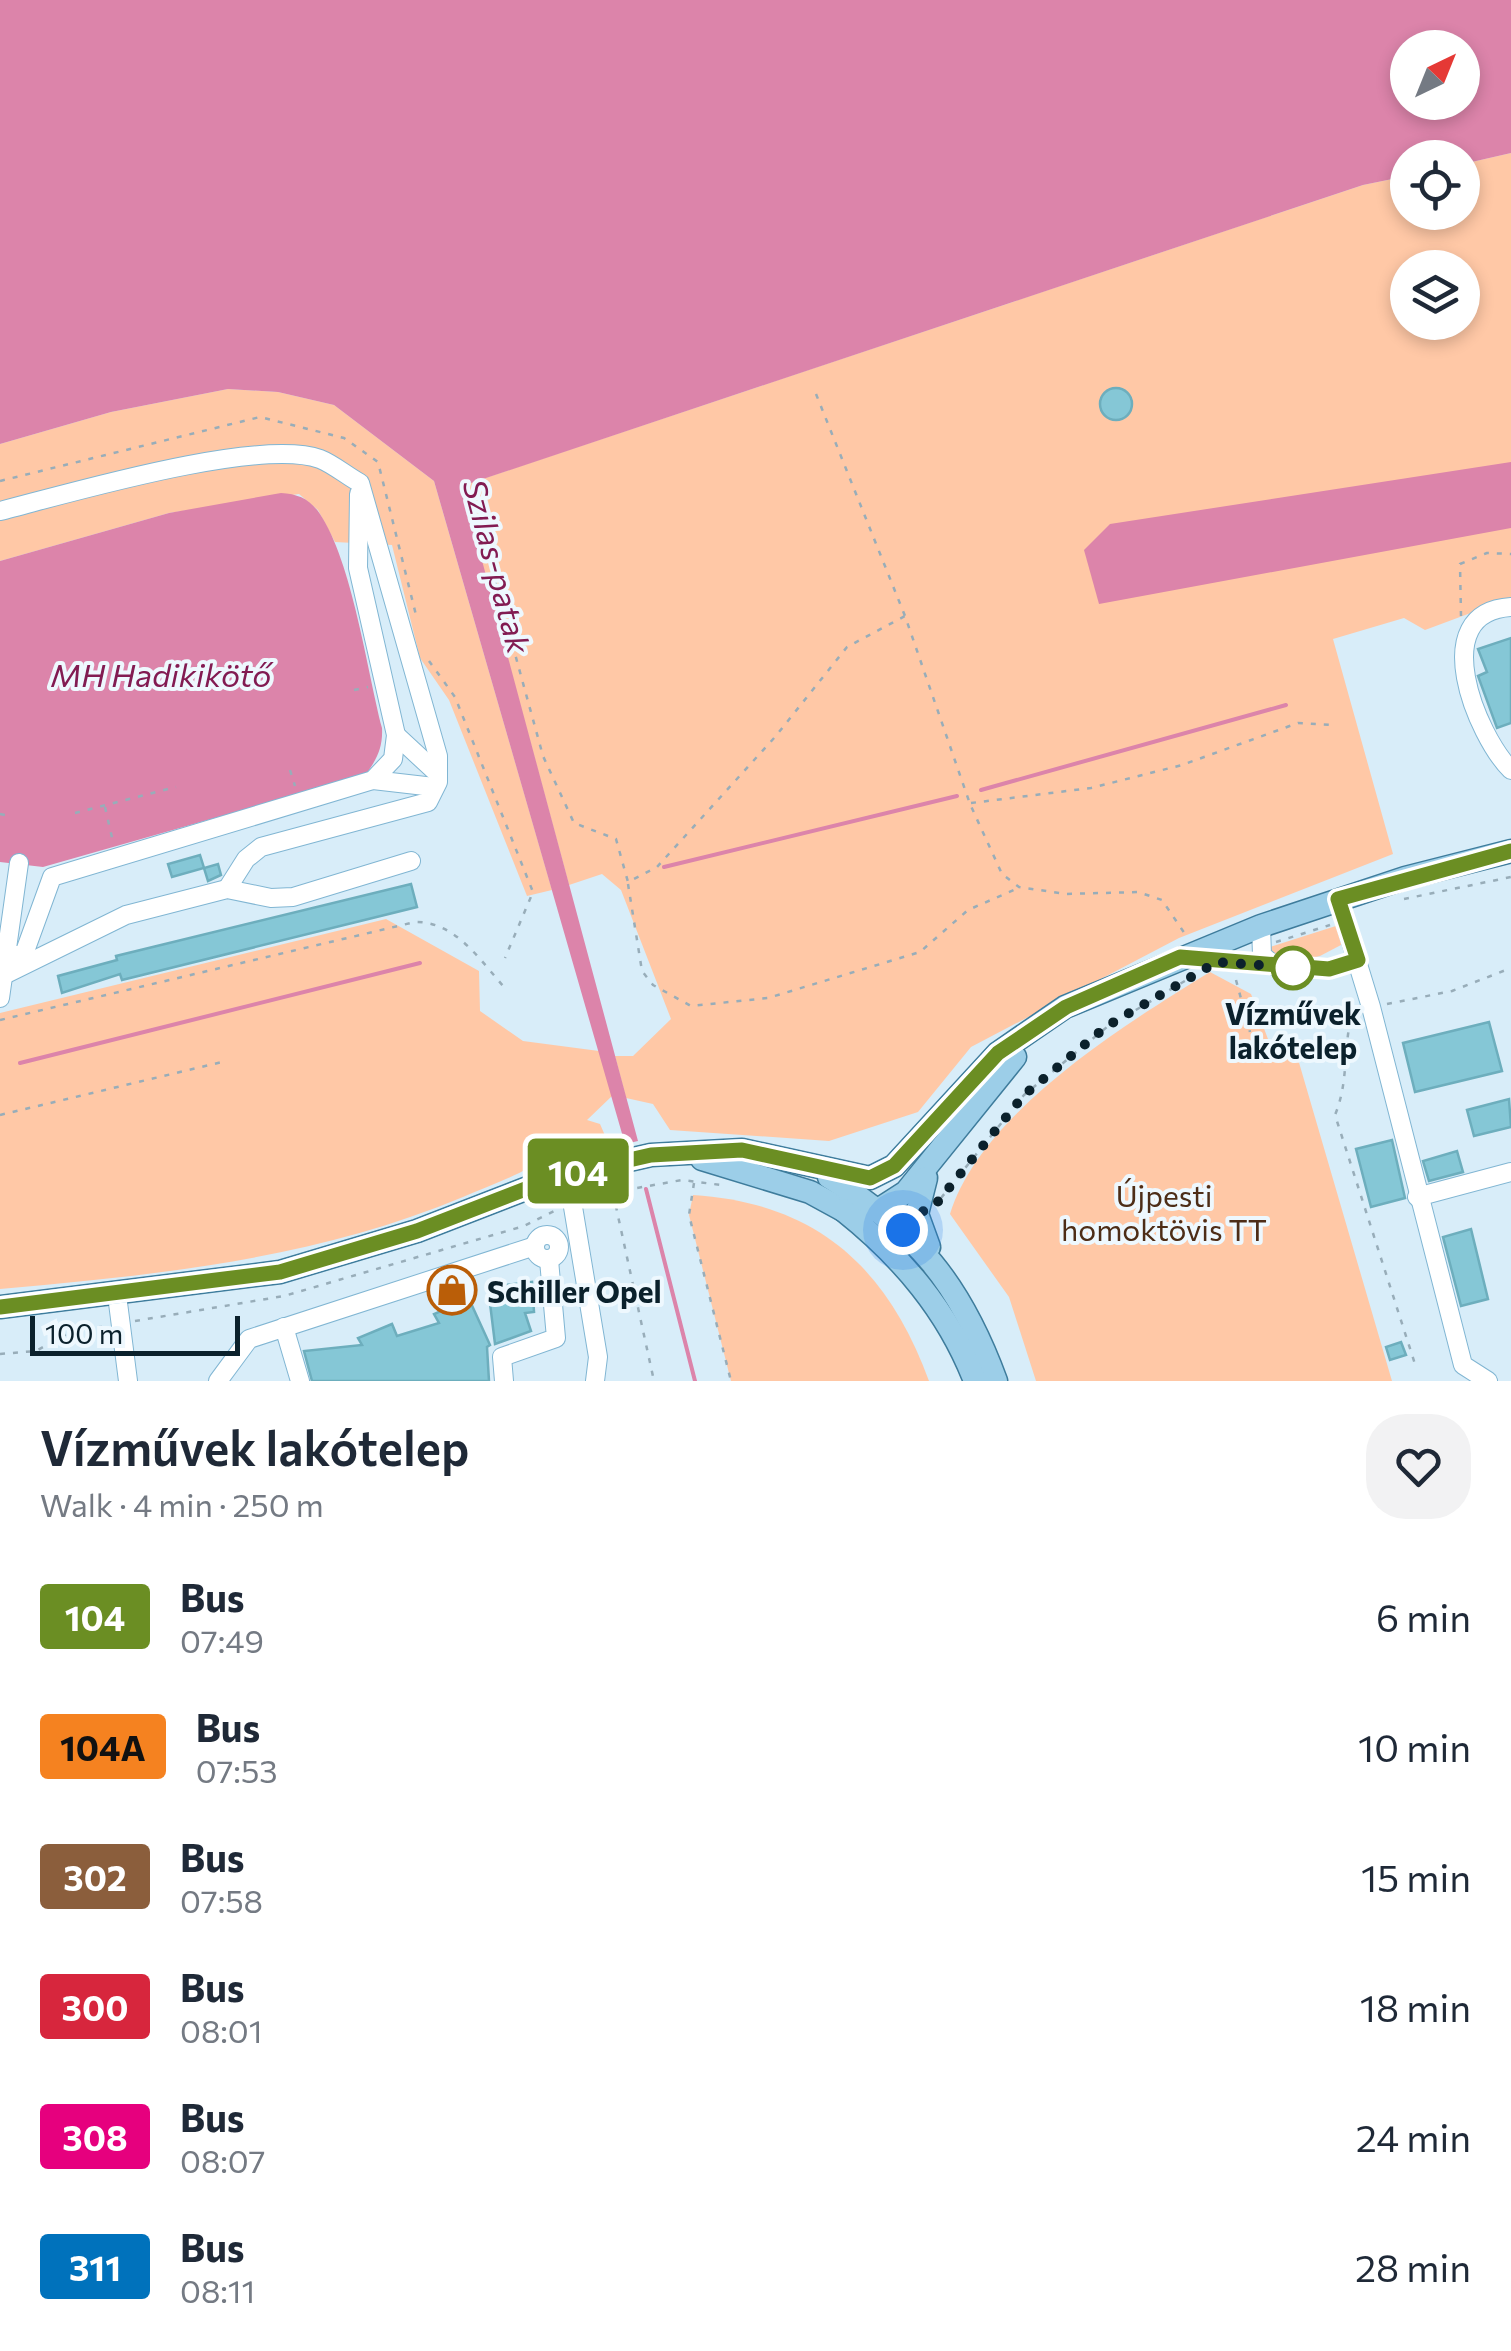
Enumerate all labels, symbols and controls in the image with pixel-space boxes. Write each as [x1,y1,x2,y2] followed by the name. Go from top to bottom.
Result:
[1390,30,1480,120] north arrow
[1390,30,1480,340] map controls
[1390,140,1480,230] button: locate
[1390,250,1480,340] button: layers
[456,475,541,658] water label: Szilas-patak
[51,654,274,694] water label: MH Hadikikötő
[1272,947,1314,989] marker: Vízművek lakótelep
[1225,994,1361,1065] place label: Vízművek lakótelep
[520,1138,636,1204] line badge: 104
[548,1150,608,1193] text: 104
[1061,1176,1267,1247] park label: Újpesti homoktövis TT
[878,1205,928,1255] your location
[426,1264,478,1316] shop icon: Schiller Opel
[487,1272,662,1309] place label: Schiller Opel
[30,1311,240,1356] scale bar
[45,1316,123,1350] text: 100 m
[1366,1414,1471,1519] button: heart
[40,1417,469,1476] text: Vízművek lakótelep
[40,1484,324,1524] text: Walk · 4 min · 250 m
[180,1573,245,1620] text: Bus
[1376,1593,1471,1640] text: 6 min
[65,1595,125,1638] text: 104
[180,1620,264,1660] text: 07:49
[196,1703,260,1750] text: Bus
[1358,1723,1471,1770] text: 10 min
[60,1725,146,1768] text: 104A
[196,1750,278,1790] text: 07:53
[180,1833,245,1880] text: Bus
[1361,1853,1471,1900] text: 15 min
[63,1855,127,1898] text: 302
[180,1880,263,1920] text: 07:58
[180,1963,245,2010] text: Bus
[1360,1983,1471,2030] text: 18 min
[62,1985,128,2028] text: 300
[180,2010,262,2050] text: 08:01
[180,2093,245,2140] text: Bus
[1356,2113,1471,2160] text: 24 min
[62,2115,128,2158] text: 308
[180,2140,266,2180] text: 08:07
[180,2223,245,2270] text: Bus
[1355,2243,1471,2290] text: 28 min
[69,2245,121,2288] text: 311
[180,2270,255,2310] text: 08:11

